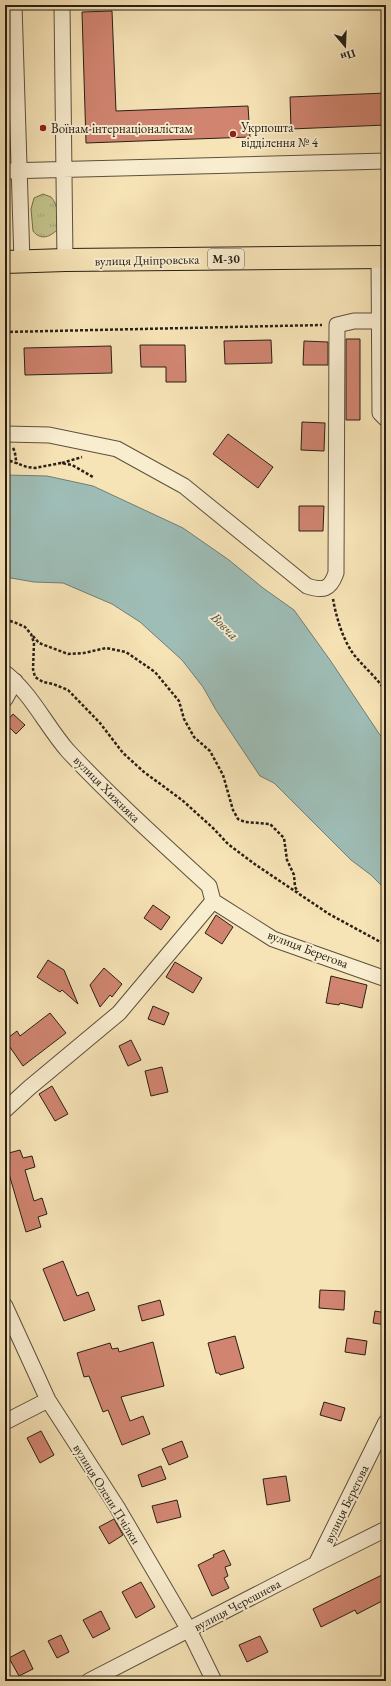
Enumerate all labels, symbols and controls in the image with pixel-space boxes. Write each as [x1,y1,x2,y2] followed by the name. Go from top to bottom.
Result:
[325,26,365,66] north arrow
[338,46,358,65] text: Пн
[240,119,319,151] place label: Укрпошта відділення № 4
[51,120,193,137] place label: Воїнам-інтернаціоналістам
[38,123,48,133] marker: Воїнам-інтернаціоналістам
[228,129,238,139] marker: Укрпошта відділення № 4
[208,249,244,269] road number: М-30
[95,251,200,269] street label: вулиця Дніпровська
[207,608,243,644] water label: Вовча
[70,752,145,827] street label: вулиця Хижняка
[265,926,352,972] street label: вулиця Берегова
[69,1441,145,1547] street label: вулиця Олени Пчілки
[320,1461,373,1546] street label: вулиця Берегова
[191,1575,284,1635] street label: вулиця Черешнева

